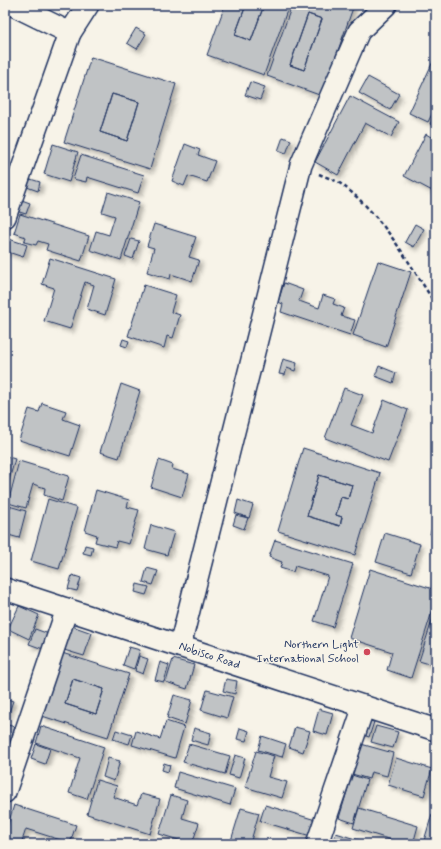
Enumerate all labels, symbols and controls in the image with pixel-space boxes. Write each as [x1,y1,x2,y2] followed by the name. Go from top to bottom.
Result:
[257,637,359,667] place label: Northern Light International School
[177,638,242,673] street label: Nobisco Road
[362,647,372,657] marker: Northern Light International School

